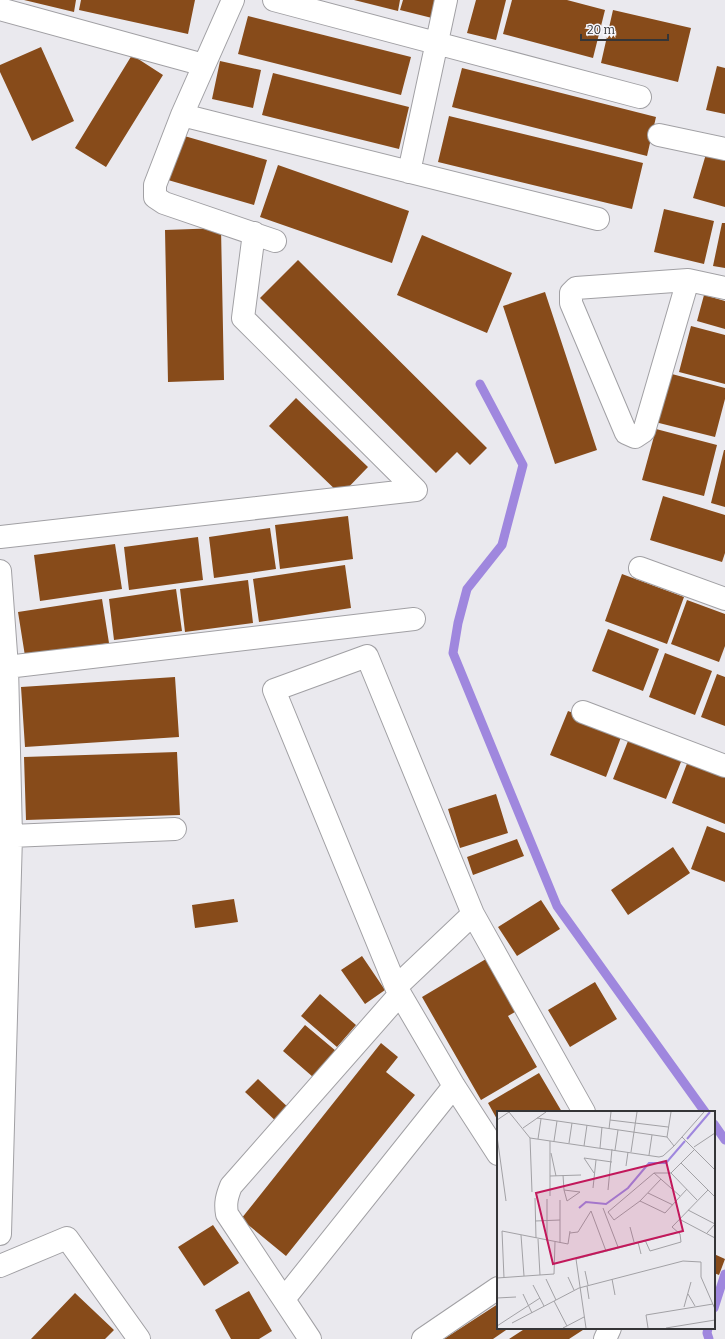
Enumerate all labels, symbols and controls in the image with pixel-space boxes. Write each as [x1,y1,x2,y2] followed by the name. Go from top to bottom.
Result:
[581,16,668,42] scale bar
[587,23,616,37] text: 20 m
[497,1111,715,1329] inset map

